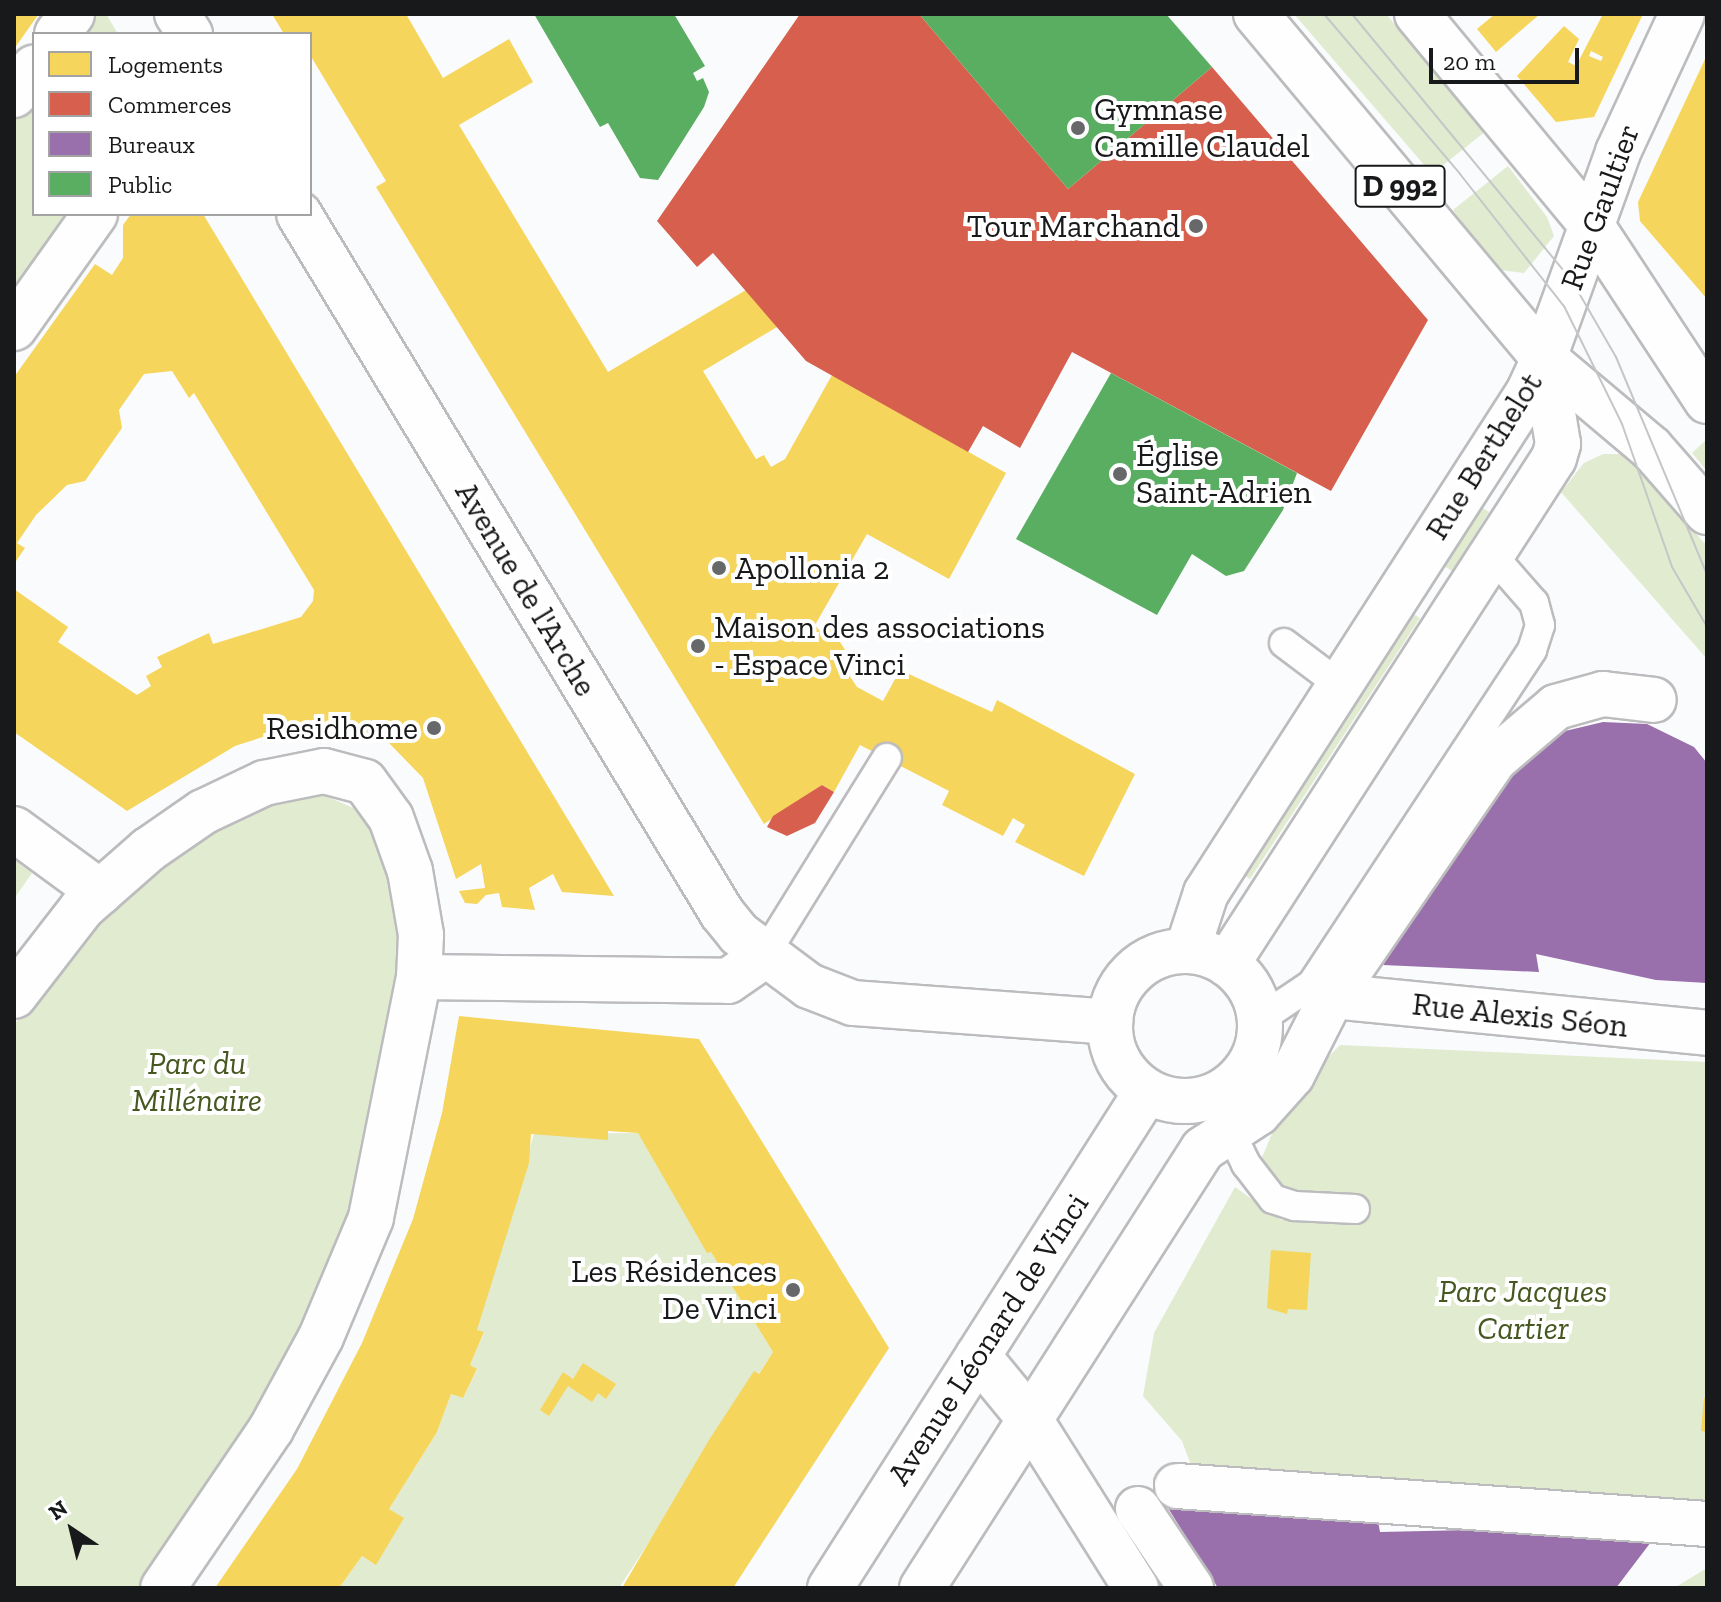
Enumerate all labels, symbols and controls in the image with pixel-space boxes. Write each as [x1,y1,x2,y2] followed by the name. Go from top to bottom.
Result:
[32,32,312,216] legend
[1433,32,1583,82] scale bar
[1443,47,1495,76] text: 20 m
[108,50,223,79] text: Logements
[108,90,231,119] text: Commerces
[1094,91,1310,166] place label: Gymnase Camille Claudel
[1069,119,1087,137] marker: Gymnase Camille Claudel
[1552,119,1648,295] street label: Rue Gaultier
[108,130,195,159] text: Bureaux
[1354,160,1446,212] road number: D 992
[108,170,172,199] text: Public
[966,207,1180,245] place label: Tour Marchand
[1187,217,1205,235] marker: Tour Marchand
[1418,365,1550,547] street label: Rue Berthelot
[1136,437,1312,512] place label: Église Saint-Adrien
[1111,465,1129,483] marker: Église Saint-Adrien
[447,475,605,703] street label: Avenue de l'Arche
[735,549,890,587] place label: Apollonia 2
[710,559,728,577] marker: Apollonia 2
[714,609,1045,684] place label: Maison des associations - Espace Vinci
[689,637,707,655] marker: Maison des associations - Espace Vinci
[266,709,418,747] place label: Residhome
[425,719,443,737] marker: Residhome
[1410,985,1630,1045] street label: Rue Alexis Séon
[132,1045,262,1120] park label: Parc du Millénaire
[879,1186,1097,1492] street label: Avenue Léonard de Vinci
[571,1253,777,1328] place label: Les Résidences De Vinci
[1438,1273,1608,1348] park label: Parc Jacques Cartier
[784,1281,802,1299] marker: Les Résidences De Vinci
[32,1490,112,1570] north arrow
[43,1494,73,1526] text: N

